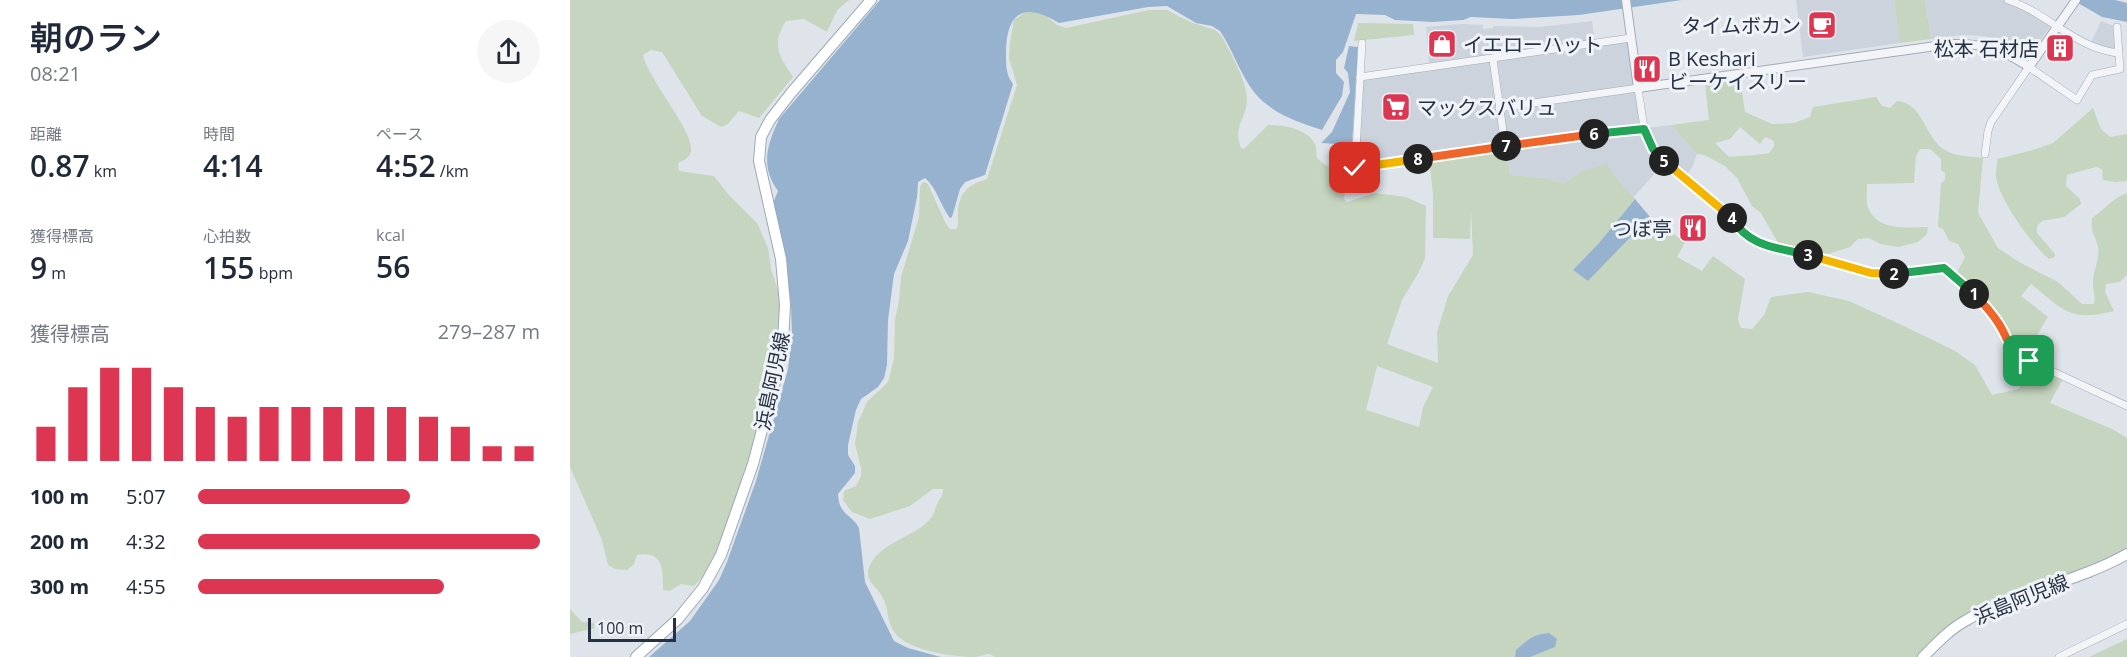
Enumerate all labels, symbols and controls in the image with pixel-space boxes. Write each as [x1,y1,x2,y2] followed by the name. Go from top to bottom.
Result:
[1806,9,1838,41] cafe icon: タイムボカン
[1681,12,1801,39] place label: タイムボカン
[30,15,162,60] text: 朝のラン
[477,20,540,83] button: share
[1426,28,1458,60] shop icon: イエローハット
[1463,31,1602,58] place label: イエローハット
[2044,32,2076,64] building icon: 松本 石材店
[1934,35,2039,62] place label: 松本 石材店
[1668,45,1807,95] place label: B Keshari ビーケイスリー
[1631,53,1663,85] restaurant icon: B Keshari ビーケイスリー
[30,60,81,87] text: 08:21
[1380,91,1412,123] supermarket icon: マックスバリュ
[1417,94,1556,121] place label: マックスバリュ
[1579,119,1609,149] pin: 6
[30,123,62,145] text: 距離
[203,123,235,145] text: 時間
[376,123,423,145] text: ペース
[1589,123,1599,145] text: 6
[1491,131,1521,161] pin: 7
[1501,135,1511,157] text: 7
[1329,142,1380,193] pin
[1403,144,1433,174] pin: 8
[30,145,90,186] text: 0.87
[203,145,263,186] text: 4:14
[376,145,436,186] text: 4:52
[1649,146,1679,176] pin: 5
[1413,148,1423,170] text: 8
[1659,150,1669,172] text: 5
[1338,151,1371,184] icon: check
[90,160,117,182] text: km
[436,160,469,182] text: /km
[1717,203,1747,233] pin: 4
[1727,207,1737,229] text: 4
[1677,212,1709,244] restaurant icon: つぼ亭
[1612,215,1672,242] place label: つぼ亭
[376,224,405,246] text: kcal
[30,225,94,247] text: 獲得標高
[203,225,251,247] text: 心拍数
[1793,240,1823,270] pin: 3
[1803,244,1813,266] text: 3
[376,246,410,287] text: 56
[30,247,47,288] text: 9
[203,247,254,288] text: 155
[1879,259,1909,289] pin: 2
[47,262,66,284] text: m
[254,262,293,284] text: bpm
[1889,263,1899,285] text: 2
[1959,279,1989,309] pin: 1
[1969,283,1979,305] text: 1
[438,318,540,345] text: 279–287 m
[30,320,110,347] text: 獲得標高
[748,329,796,433] street label: 浜島阿児線
[2003,335,2054,386] pin
[2012,344,2045,377] icon: arrive
[30,483,89,510] text: 100 m
[126,483,166,510] text: 5:07
[30,528,89,555] text: 200 m
[126,528,166,555] text: 4:32
[1970,568,2072,630] street label: 浜島阿児線
[30,573,89,600] text: 300 m
[126,573,166,600] text: 4:55
[588,615,676,642] scale bar
[597,617,643,639] text: 100 m

